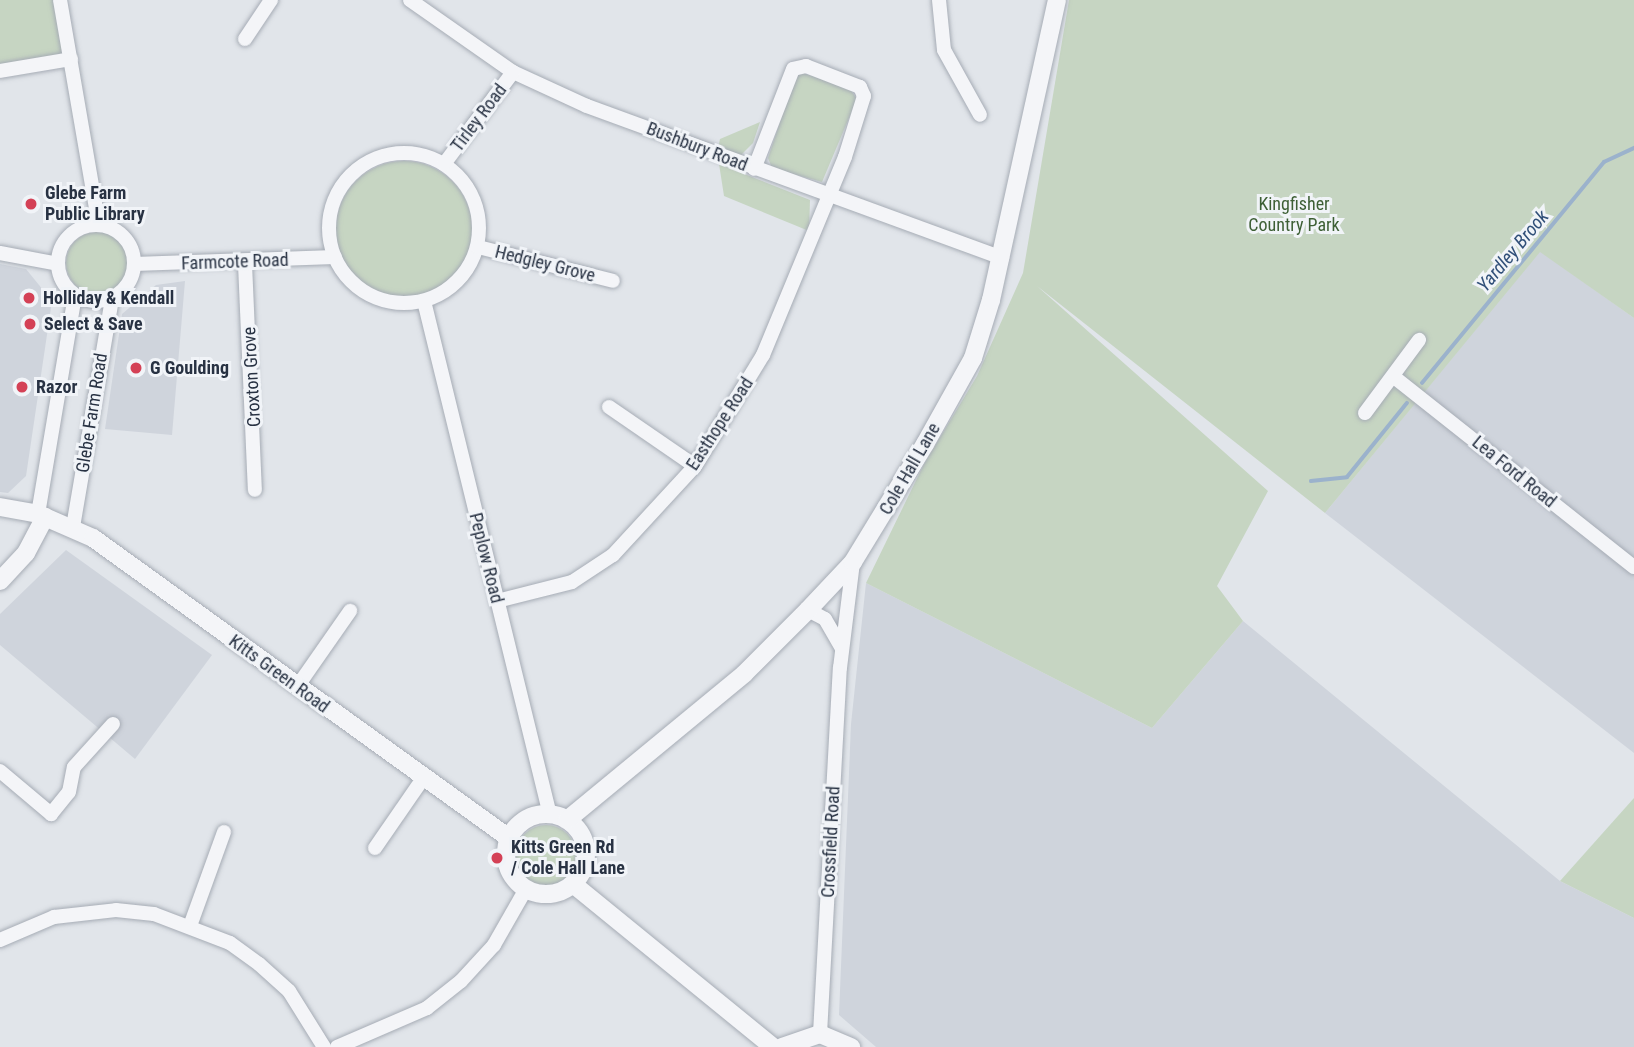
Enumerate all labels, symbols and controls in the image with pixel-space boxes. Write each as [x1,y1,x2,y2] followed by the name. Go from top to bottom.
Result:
[447,80,511,156] street label: Tirley Road
[643,118,751,176] street label: Bushbury Road
[45,183,145,226] place label: Glebe Farm Public Library
[1248,194,1340,236] park label: Kingfisher Country Park
[23,196,39,212] marker: Glebe Farm Public Library
[1472,206,1554,296] water label: Yardley Brook
[493,241,597,287] street label: Hedgley Grove
[181,249,289,275] street label: Farmcote Road
[43,287,174,309] place label: Holliday & Kendall
[21,290,37,306] marker: Holliday & Kendall
[44,313,143,335] place label: Select & Save
[22,316,38,332] marker: Select & Save
[239,326,265,428] street label: Croxton Grove
[72,352,112,474] street label: Glebe Farm Road
[150,357,229,379] place label: G Goulding
[128,360,144,376] marker: G Goulding
[682,373,758,475] street label: Easthope Road
[36,376,77,398] place label: Razor
[14,379,30,395] marker: Razor
[875,419,945,519] street label: Cole Hall Lane
[1468,432,1560,512] street label: Lea Ford Road
[464,511,508,605] street label: Peplow Road
[225,630,333,718] street label: Kitts Green Road
[817,786,845,898] street label: Crossfield Road
[511,837,625,880] place label: Kitts Green Rd / Cole Hall Lane
[489,850,505,866] marker: Kitts Green Rd / Cole Hall Lane

